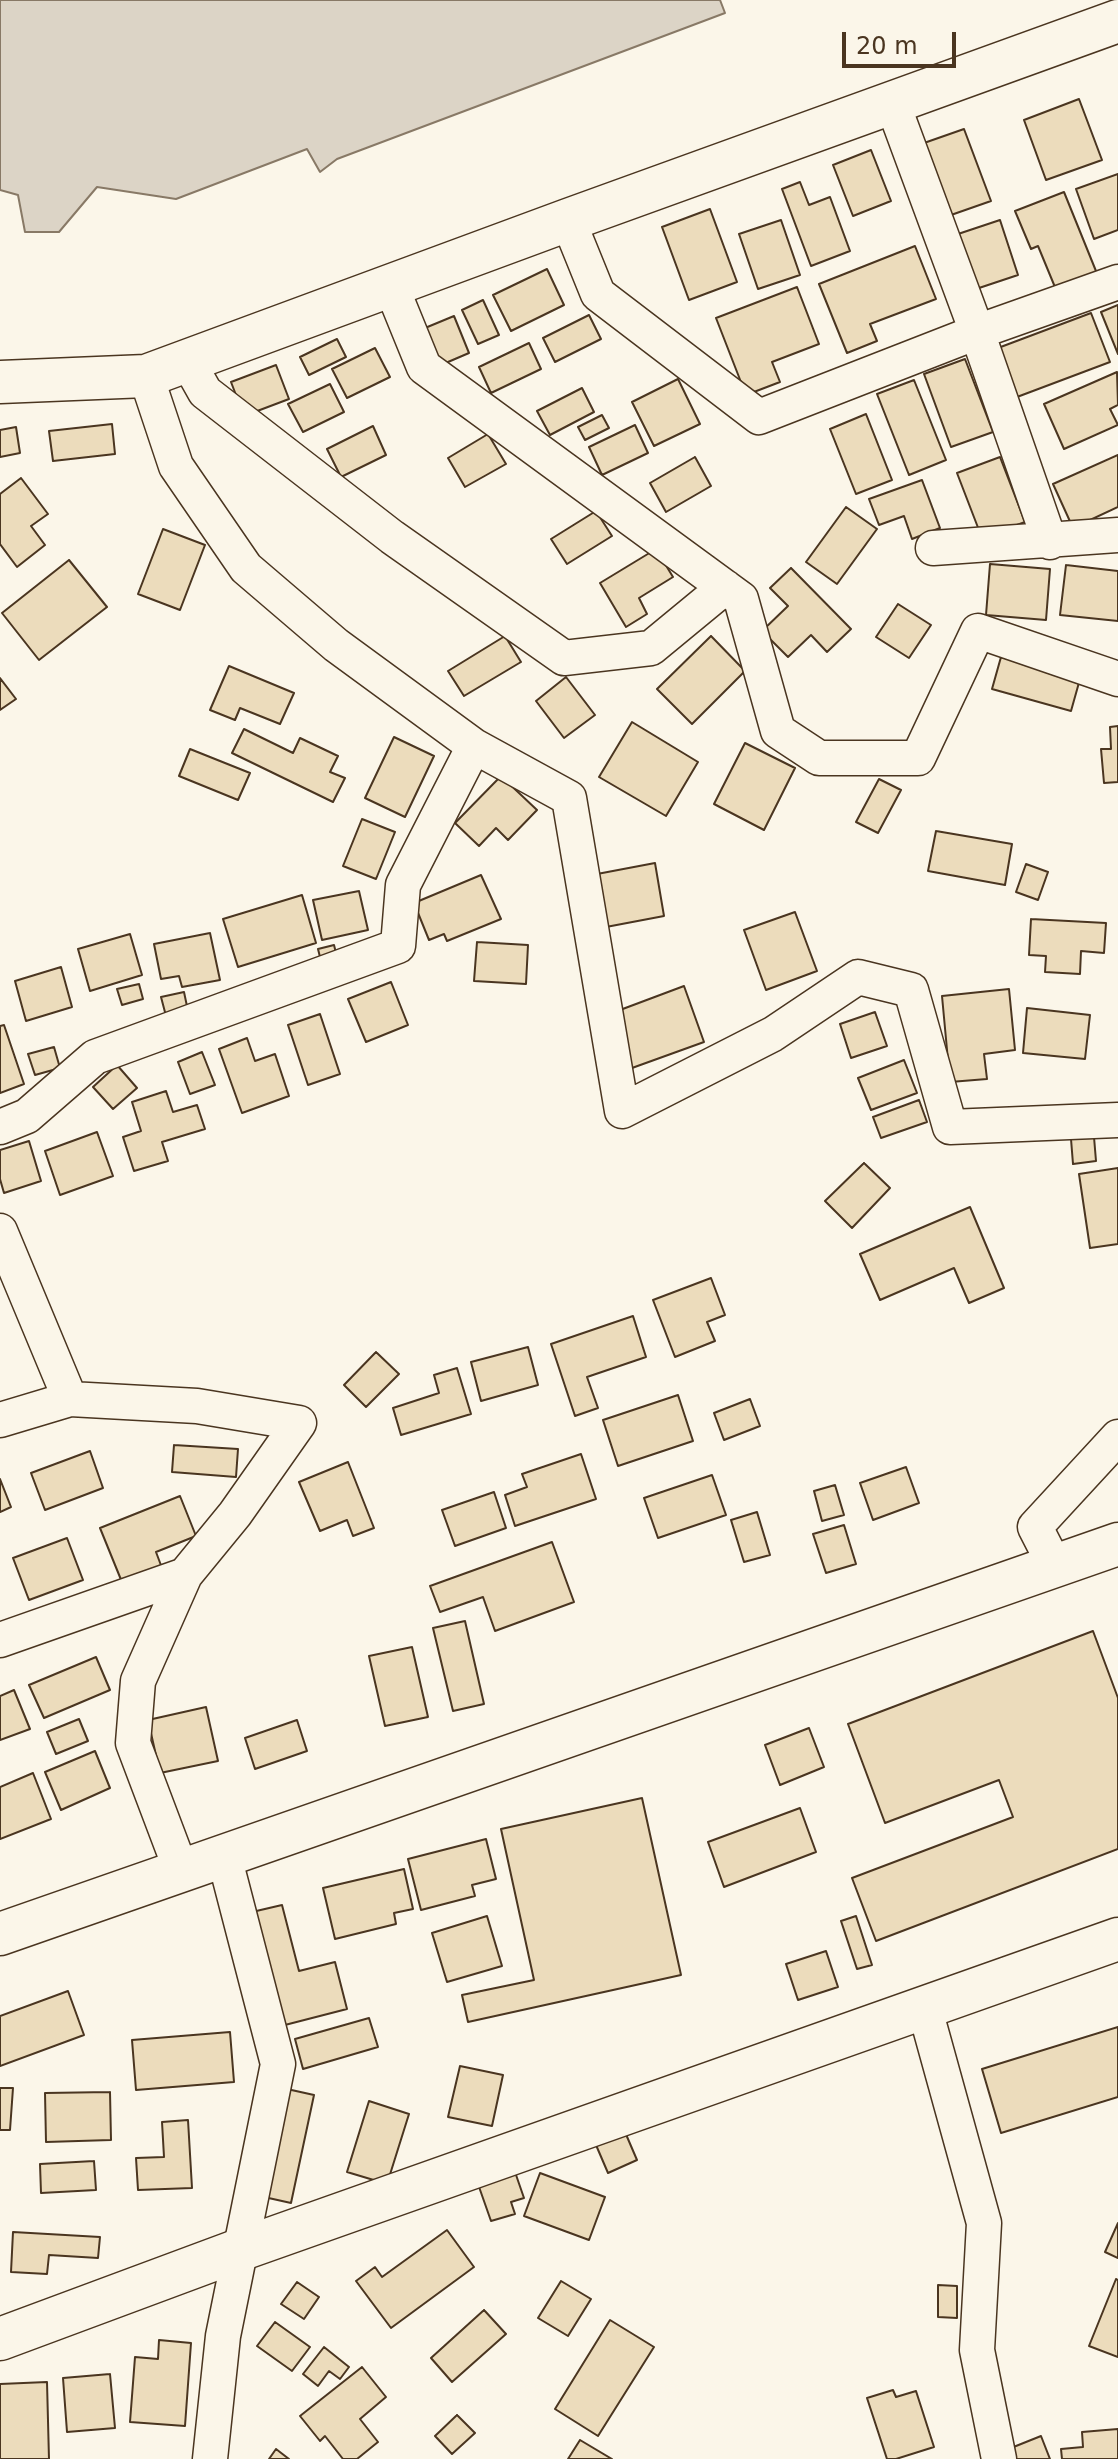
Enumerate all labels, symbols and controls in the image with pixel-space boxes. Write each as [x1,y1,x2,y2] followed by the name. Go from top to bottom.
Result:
[846,16,960,66] scale bar
[856,32,918,60] text: 20 m

